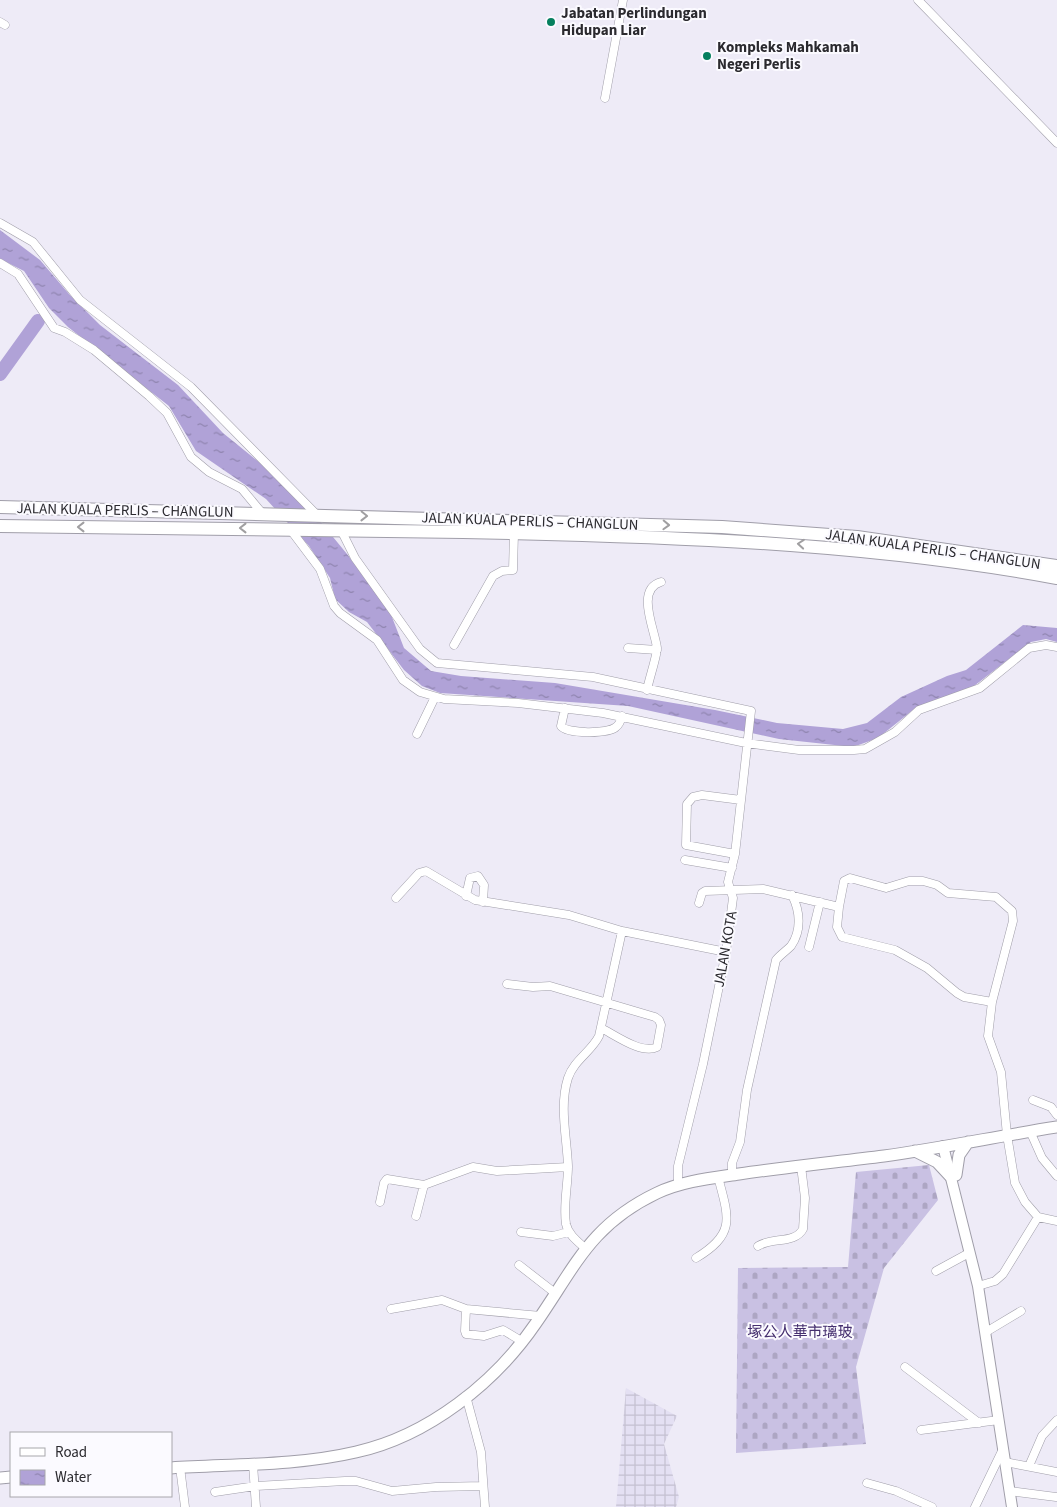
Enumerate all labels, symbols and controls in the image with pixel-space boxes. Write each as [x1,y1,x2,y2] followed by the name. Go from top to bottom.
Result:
[561,3,707,41] place label: Jabatan Perlindungan Hidupan Liar
[545,16,557,28] marker: Jabatan Perlindungan Hidupan Liar
[717,37,859,75] place label: Kompleks Mahkamah Negeri Perlis
[701,50,713,62] marker: Kompleks Mahkamah Negeri Perlis
[16,498,234,523] street label: JALAN KUALA PERLIS – CHANGLUN
[421,507,639,536] street label: JALAN KUALA PERLIS – CHANGLUN
[360,511,368,521] one-way arrow
[662,520,670,531] one-way arrow
[76,522,84,532] one-way arrow
[239,523,246,533] one-way arrow
[824,524,1042,575] street label: JALAN KUALA PERLIS – CHANGLUN
[796,539,804,550] one-way arrow
[708,908,743,989] street label: JALAN KOTA
[747,1322,853,1343] park label: 塚公人華市璃玻
[10,1432,172,1497] legend
[55,1442,87,1463] text: Road
[55,1467,92,1488] text: Water

